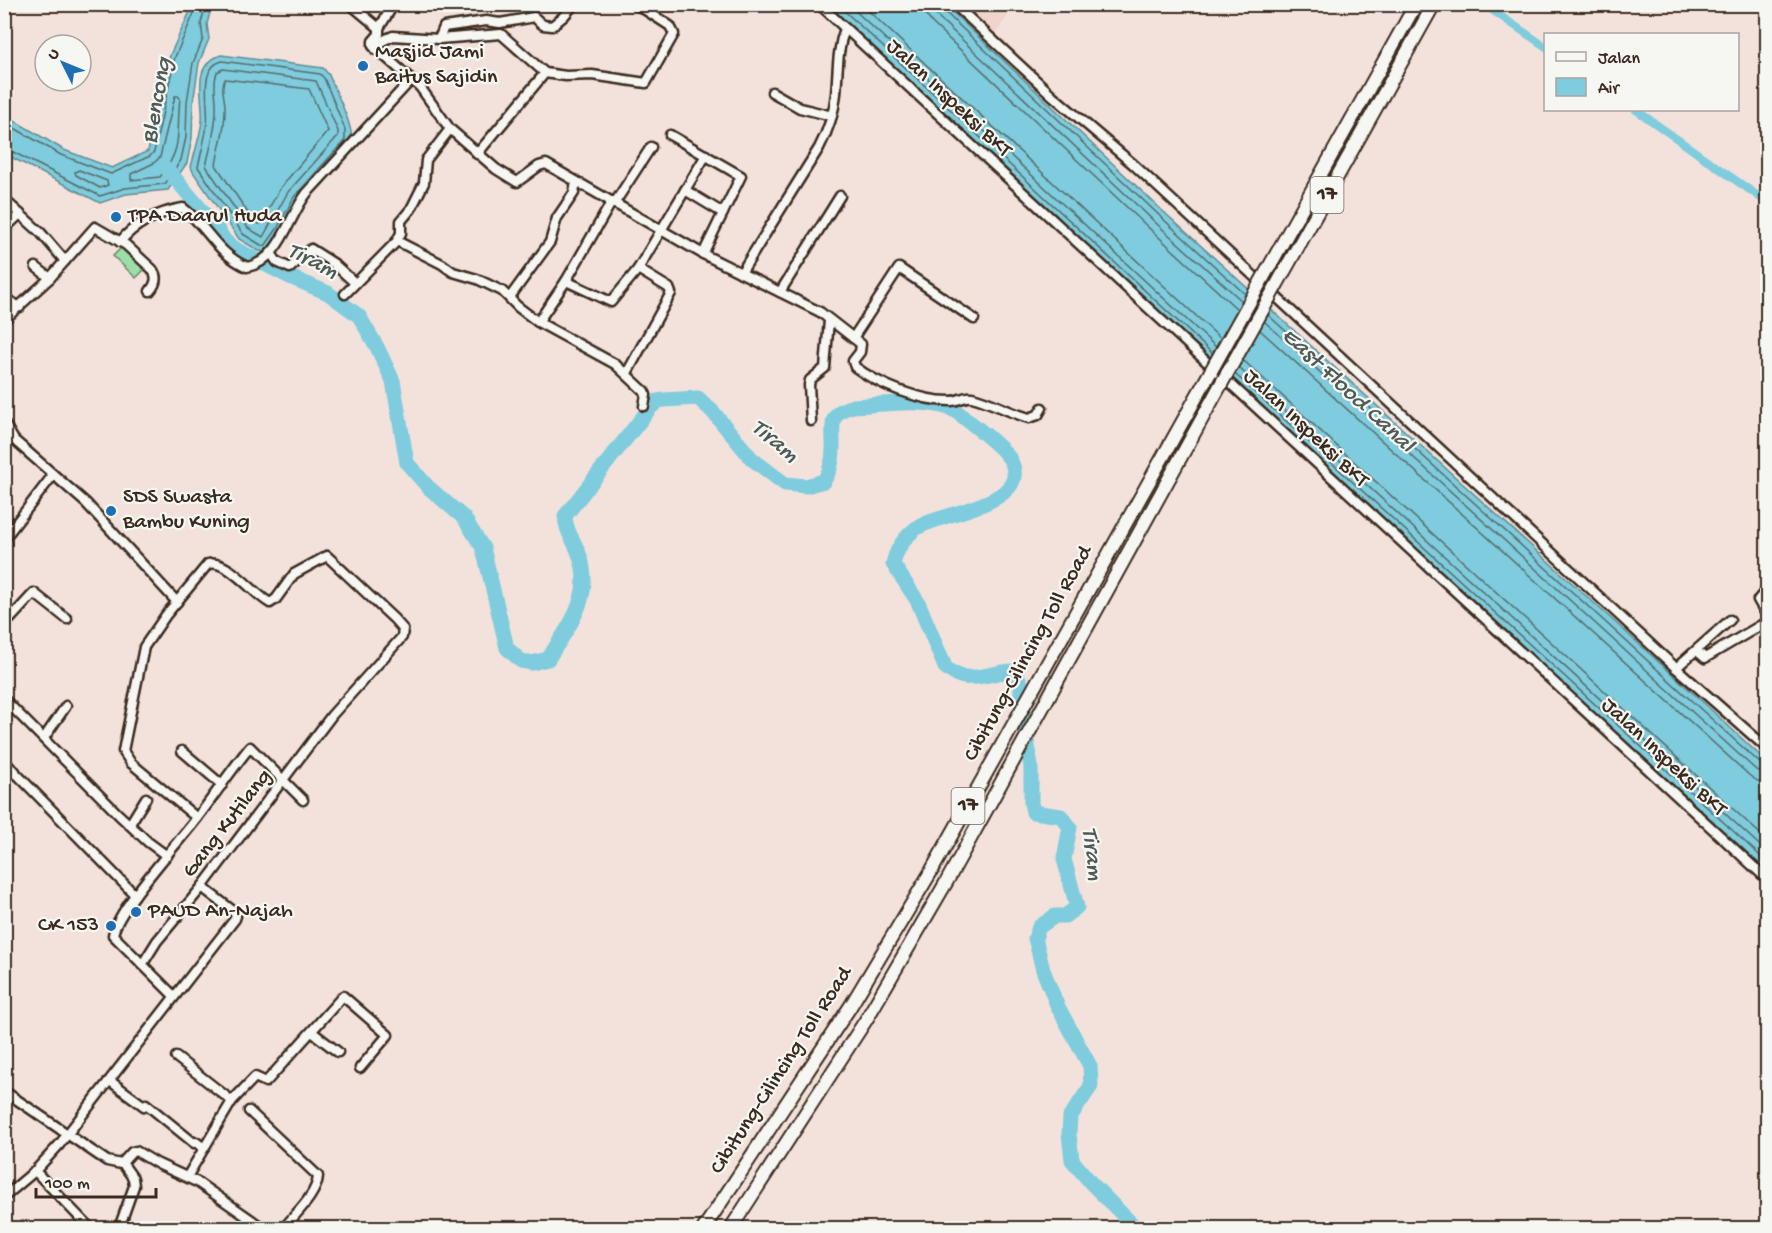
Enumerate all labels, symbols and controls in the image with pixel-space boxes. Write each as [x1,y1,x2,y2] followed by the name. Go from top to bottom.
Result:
[33,33,93,93] north arrow
[1544,33,1739,111] legend
[880,34,1017,165] street label: Jalan Inspeksi BKT
[374,40,498,91] place label: Masjid Jami Baitus Sajidin
[44,45,65,65] text: U
[1598,49,1640,70] text: Jalan
[136,54,180,146] water label: Blencong
[356,59,370,73] marker: Masjid Jami Baitus Sajidin
[1598,79,1621,100] text: Air
[1310,177,1344,213] road number: 17
[126,204,282,230] place label: TPA Daarul Huda
[109,210,123,224] marker: TPA Daarul Huda
[282,237,342,287] water label: Tiram
[1275,322,1421,461] water label: East Flood Canal
[1237,364,1374,495] street label: Jalan Inspeksi BKT
[744,414,804,470] water label: Tiram
[122,485,250,536] place label: SDS Swasta Bambu Kuning
[104,504,118,518] marker: SDS Swasta Bambu Kuning
[959,540,1100,766] street label: Cibitung-Cilincing Toll Road
[1595,693,1732,824] street label: Jalan Inspeksi BKT
[178,765,278,883] street label: Gang Kutilang
[952,788,984,824] road number: 17
[1073,826,1109,882] water label: Tiram
[147,899,293,925] place label: PAUD An-Najah
[129,905,143,919] marker: PAUD An-Najah
[38,913,99,939] place label: CK 153
[104,919,118,933] marker: CK 153
[705,961,860,1180] street label: Cibitung-Cilincing Toll Road
[36,1161,156,1199] scale bar
[44,1174,90,1195] text: 100 m

